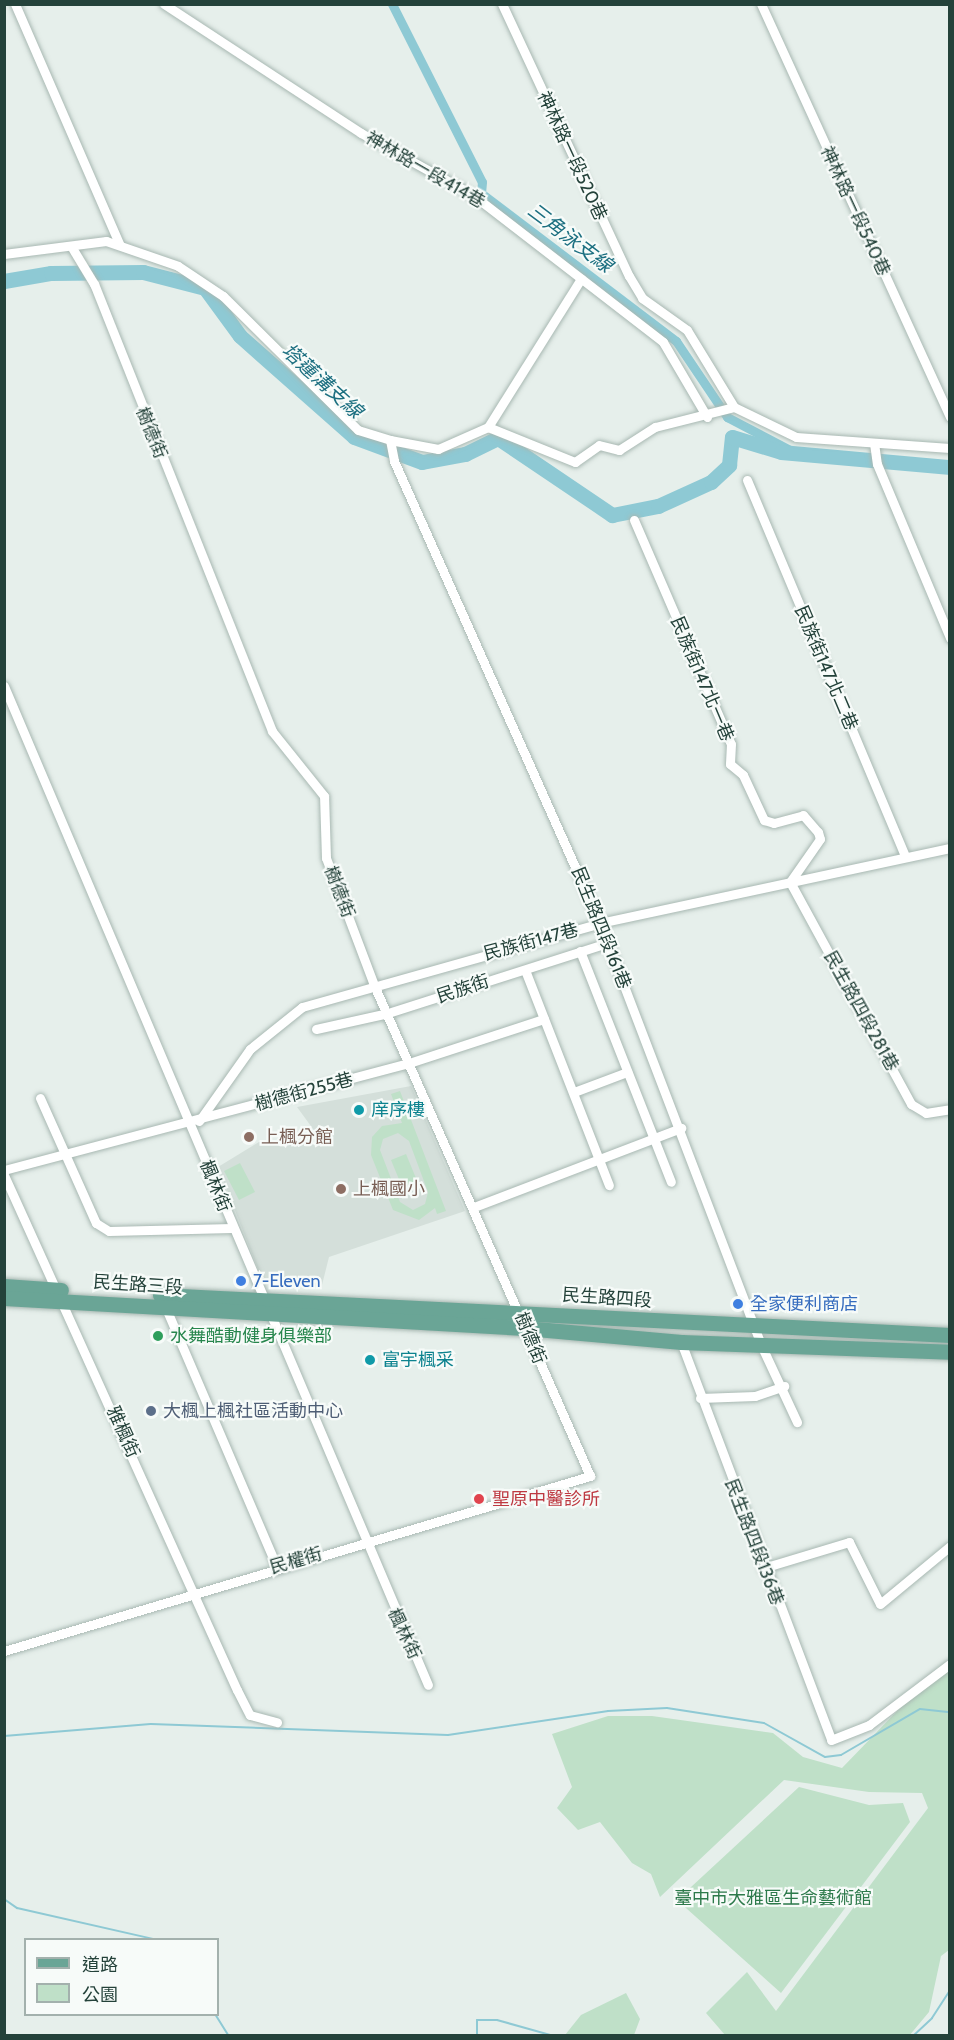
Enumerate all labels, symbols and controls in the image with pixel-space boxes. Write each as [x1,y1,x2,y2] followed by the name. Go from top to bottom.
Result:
[533,88,611,224] street label: 神林路一段520巷
[361,127,489,213] street label: 神林路一段414巷
[815,143,895,279] street label: 神林路一段540巷
[523,198,617,278] water label: 三角泳支線
[277,339,367,423] water label: 塔蓮溝支線
[131,404,171,462] street label: 樹德街
[790,602,862,734] street label: 民族街147北二巷
[666,613,738,745] street label: 民族街147北一巷
[319,863,359,921] street label: 樹德街
[567,864,635,992] street label: 民生路四段161巷
[481,919,581,965] street label: 民族街147巷
[819,947,903,1075] street label: 民生路四段281巷
[434,970,492,1008] street label: 民族街
[252,1069,356,1115] street label: 樹德街255巷
[371,1099,425,1121] place label: 庠序樓
[352,1103,366,1117] marker: 庠序樓
[261,1126,333,1148] place label: 上楓分館
[242,1130,256,1144] marker: 上楓分館
[195,1157,235,1215] street label: 楓林街
[353,1178,425,1200] place label: 上楓國小
[334,1182,348,1196] marker: 上楓國小
[253,1270,321,1292] place label: 7-Eleven
[92,1271,184,1299] street label: 民生路三段
[234,1274,248,1288] marker: 7-Eleven
[561,1284,653,1312] street label: 民生路四段
[750,1293,858,1315] place label: 全家便利商店
[731,1297,745,1311] marker: 全家便利商店
[510,1309,550,1367] street label: 樹德街
[170,1325,332,1347] place label: 水舞酷動健身俱樂部
[151,1329,165,1343] marker: 水舞酷動健身俱樂部
[382,1349,454,1371] place label: 富宇楓采
[363,1353,377,1367] marker: 富宇楓采
[163,1400,343,1422] place label: 大楓上楓社區活動中心
[102,1403,144,1461] street label: 雅楓街
[144,1404,158,1418] marker: 大楓上楓社區活動中心
[720,1476,788,1608] street label: 民生路四段136巷
[492,1488,600,1510] place label: 聖原中醫診所
[470,1490,488,1508] marker: 聖原中醫診所
[267,1543,325,1579] street label: 民權街
[383,1605,425,1663] street label: 楓林街
[674,1887,872,1909] park label: 臺中市大雅區生命藝術館
[24,1938,219,2016] legend
[82,1954,118,1976] text: 道路
[82,1984,118,2006] text: 公園

